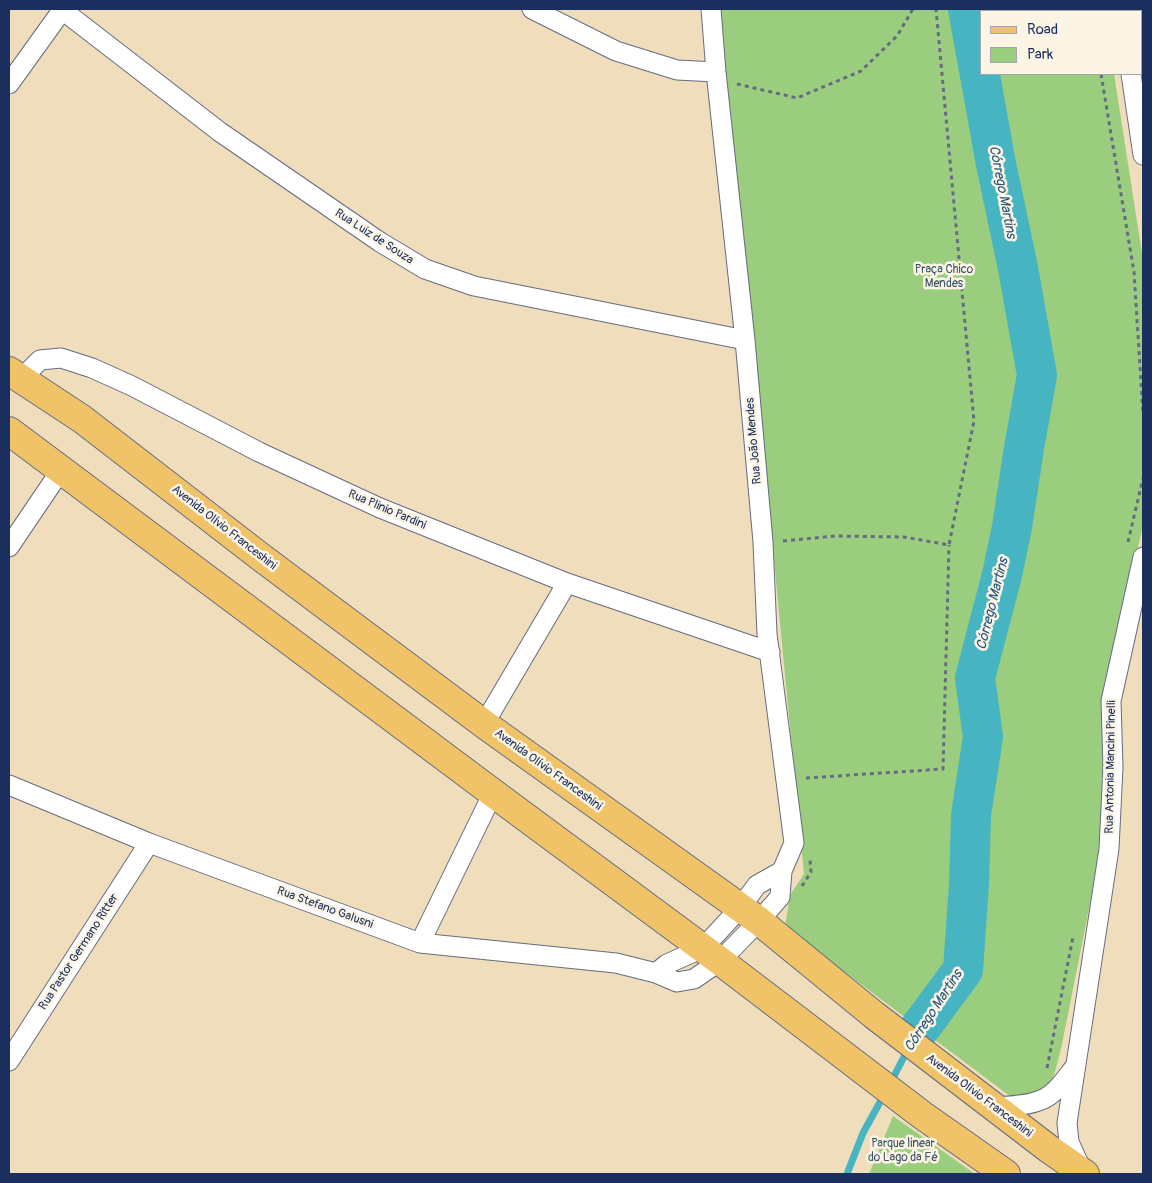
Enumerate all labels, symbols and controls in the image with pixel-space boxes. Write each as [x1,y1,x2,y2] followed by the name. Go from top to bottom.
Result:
[980,10,1142,75] legend
[1027,20,1058,39] text: Road
[1027,45,1053,64] text: Park
[985,144,1019,240] water label: Córrego Martins
[332,206,416,268] street label: Rua Luiz de Souza
[915,263,973,291] park label: Praça Chico Mendes
[743,397,765,485] street label: Rua João Mendes
[169,483,279,573] street label: Avenida Olívio Franceshini
[346,487,428,533] street label: Rua Plinio Pardini
[973,556,1013,652] water label: Córrego Martins
[1103,700,1119,834] street label: Rua Antonia Mancini Pinelli
[492,726,604,814] street label: Avenida Olívio Franceshini
[275,884,375,932] street label: Rua Stefano Galusni
[36,891,122,1013] street label: Rua Pastor Germano Ritter
[901,967,967,1055] water label: Córrego Martins
[923,1051,1035,1141] street label: Avenida Olívio Franceshini
[868,1137,938,1165] park label: Parque linear do Lago da Fé

